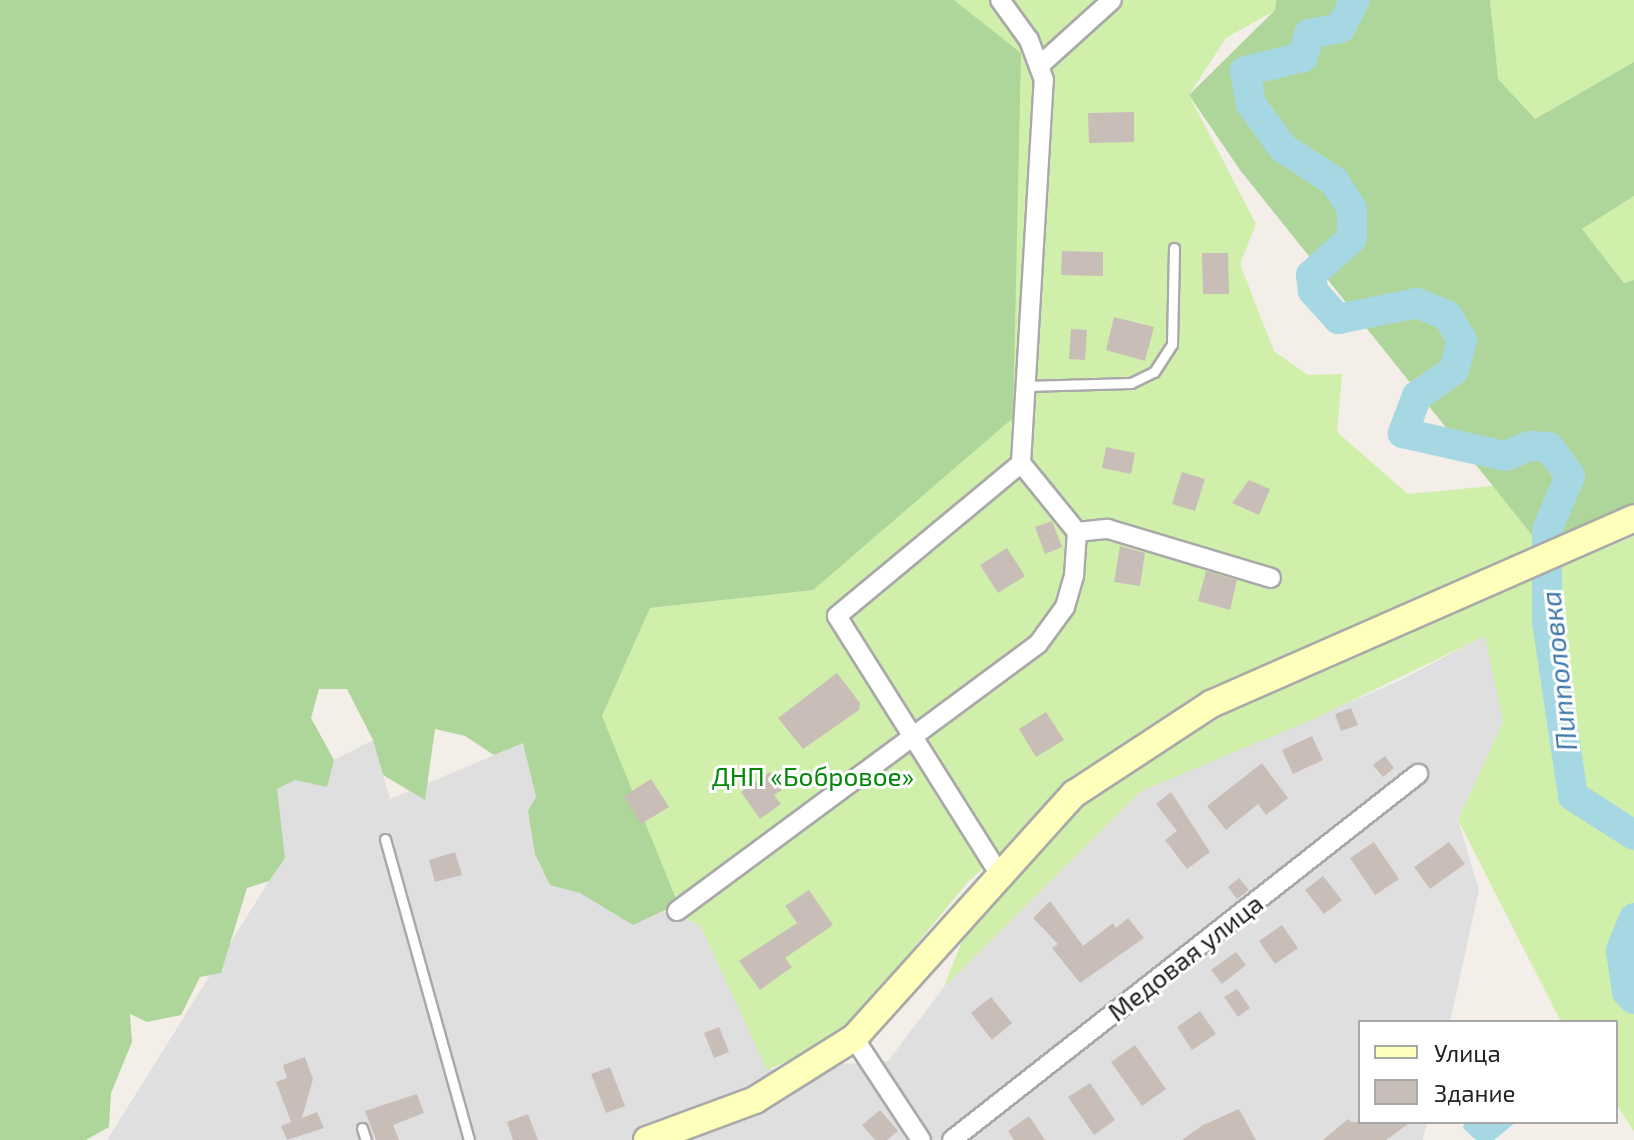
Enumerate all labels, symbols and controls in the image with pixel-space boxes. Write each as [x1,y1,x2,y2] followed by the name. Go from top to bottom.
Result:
[1533,589,1583,753] water label: Пипполовка
[712,760,914,792] park label: ДНП «Бобровое»
[1101,887,1269,1027] street label: Медовая улица
[1358,1020,1618,1124] legend
[1434,1038,1501,1067] text: Улица
[1434,1078,1516,1107] text: Здание

